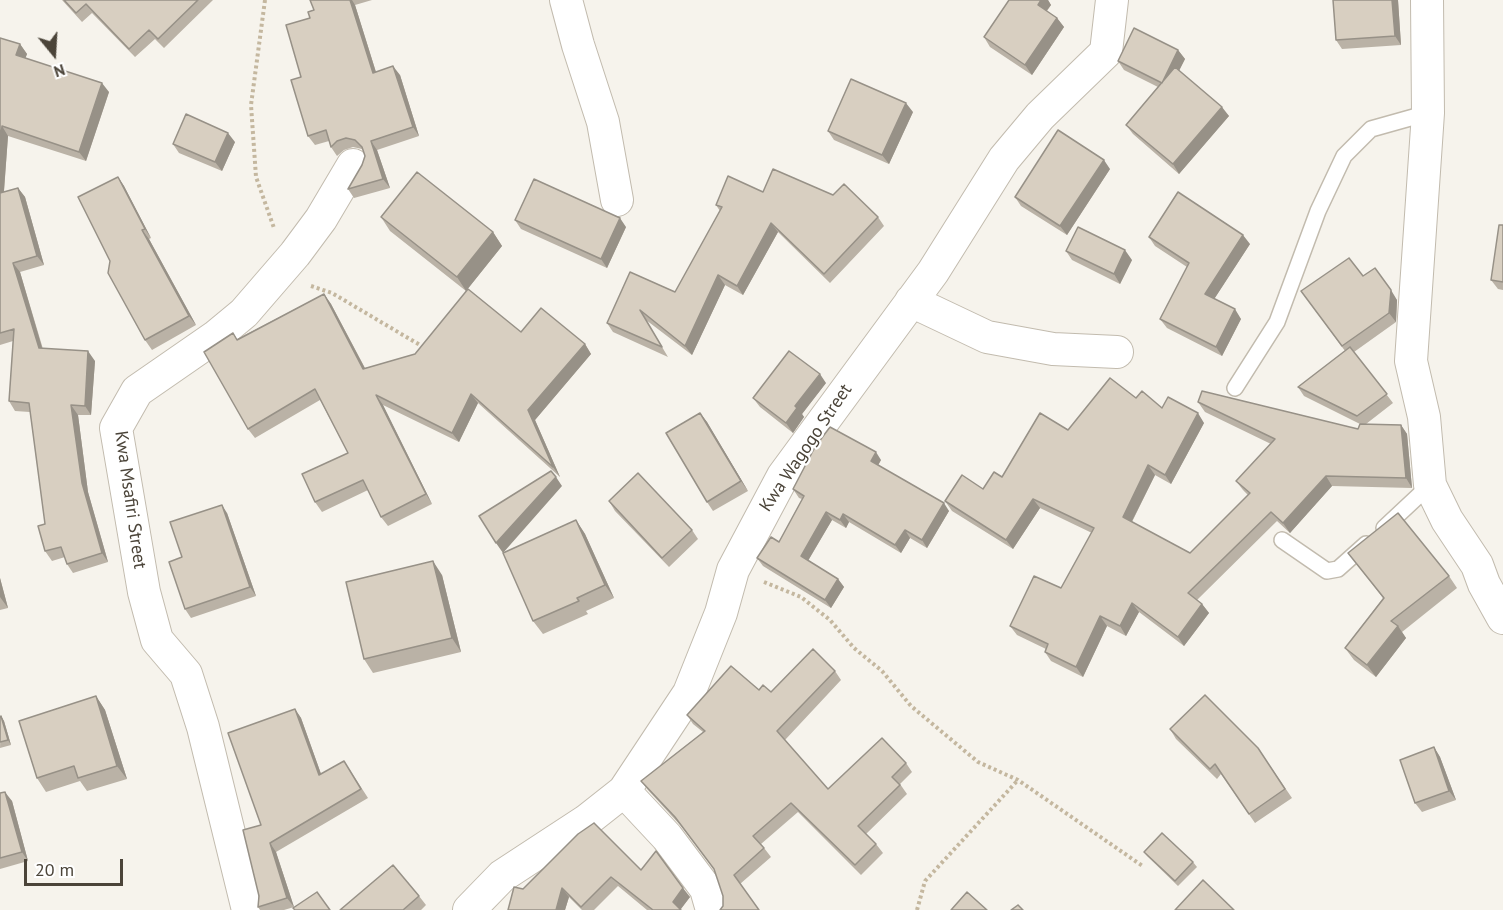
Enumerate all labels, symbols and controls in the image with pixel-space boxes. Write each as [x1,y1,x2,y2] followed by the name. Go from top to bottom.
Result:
[24,24,84,84] north arrow
[51,60,68,82] text: N
[755,380,857,516] street label: Kwa Wagogo Street
[110,430,150,570] street label: Kwa Msafiri Street
[27,847,126,885] scale bar
[35,858,74,881] text: 20 m

